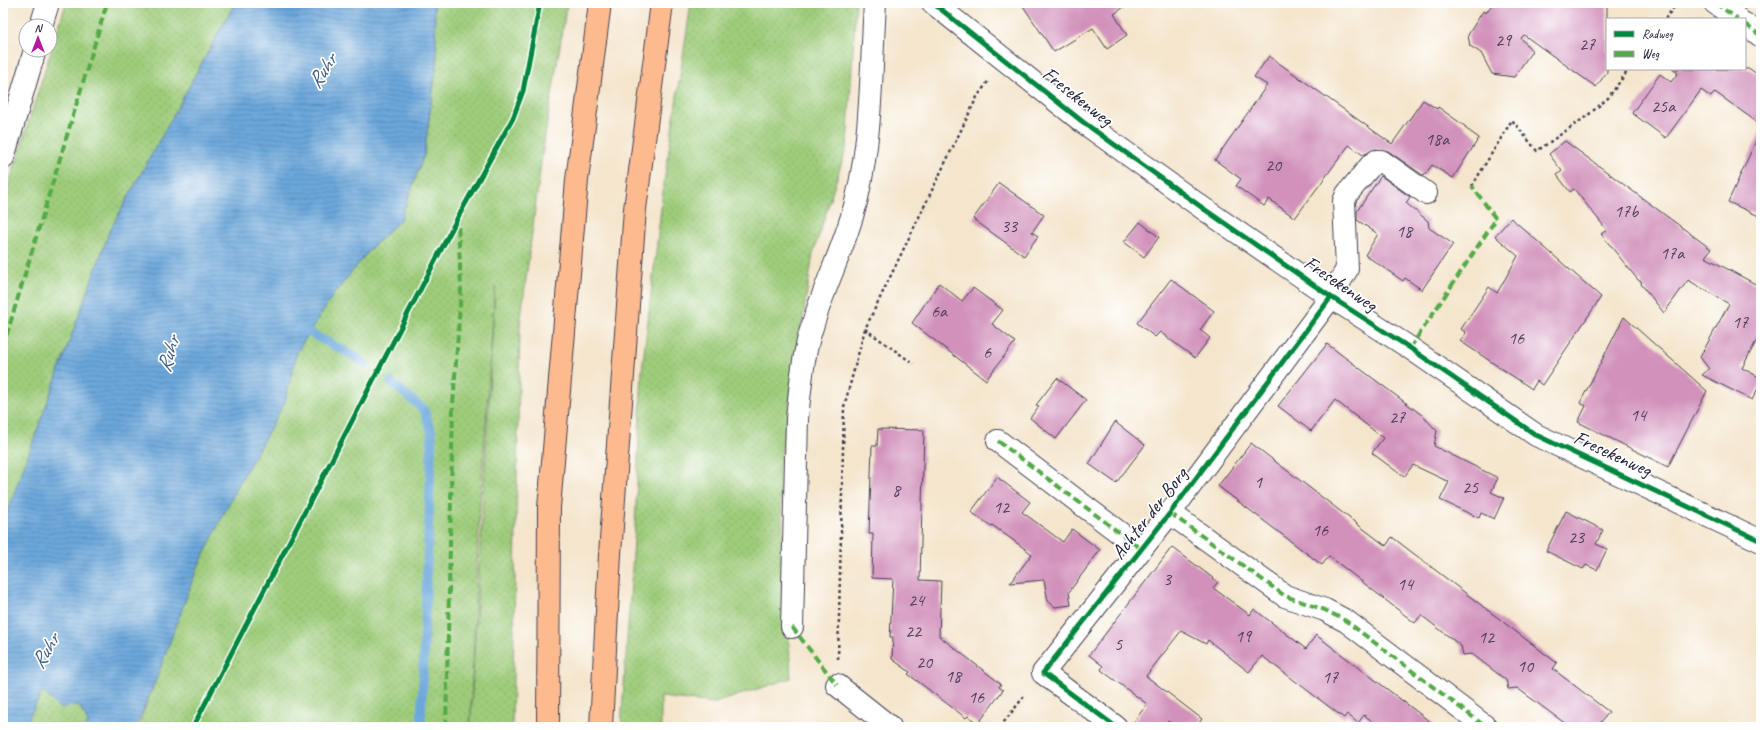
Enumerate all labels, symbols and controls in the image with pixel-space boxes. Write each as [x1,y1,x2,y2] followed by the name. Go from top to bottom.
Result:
[18,18,58,58] north arrow
[1606,18,1746,70] legend
[35,21,44,35] text: N
[1642,26,1673,42] text: Radweg
[1495,29,1513,51] house number: 29
[1579,33,1596,55] house number: 27
[301,46,345,93] water label: Ruhr
[1642,46,1660,62] text: Weg
[1037,61,1119,133] street label: Fresekenweg
[1651,95,1676,117] house number: 25a
[1425,128,1450,150] house number: 18a
[1265,154,1283,176] house number: 20
[1614,200,1639,222] house number: 17b
[1001,215,1019,237] house number: 33
[1396,220,1414,242] house number: 18
[1660,242,1685,264] house number: 17a
[1299,250,1384,318] street label: Fresekenweg
[931,300,948,322] house number: 6a
[1732,311,1749,333] house number: 17
[1508,327,1525,349] house number: 16
[150,330,187,375] water label: Ruhr
[983,341,992,363] house number: 6
[1630,404,1648,426] house number: 14
[1389,406,1406,428] house number: 27
[1570,425,1657,483] street label: Fresekenweg
[1106,461,1194,564] street label: Achter der Borg
[1254,471,1263,493] house number: 1
[1462,476,1479,498] house number: 25
[892,479,902,501] house number: 8
[993,496,1011,518] house number: 12
[1312,519,1329,541] house number: 16
[1568,526,1586,548] house number: 23
[1163,568,1173,590] house number: 3
[1397,573,1415,595] house number: 14
[908,589,926,611] house number: 24
[905,620,923,642] house number: 22
[1235,625,1253,647] house number: 19
[25,626,67,673] water label: Ruhr
[1478,626,1496,648] house number: 12
[1114,633,1123,655] house number: 5
[916,651,934,673] house number: 20
[1517,655,1535,677] house number: 10
[945,665,963,687] house number: 18
[1322,666,1339,688] house number: 17
[968,686,985,708] house number: 16

